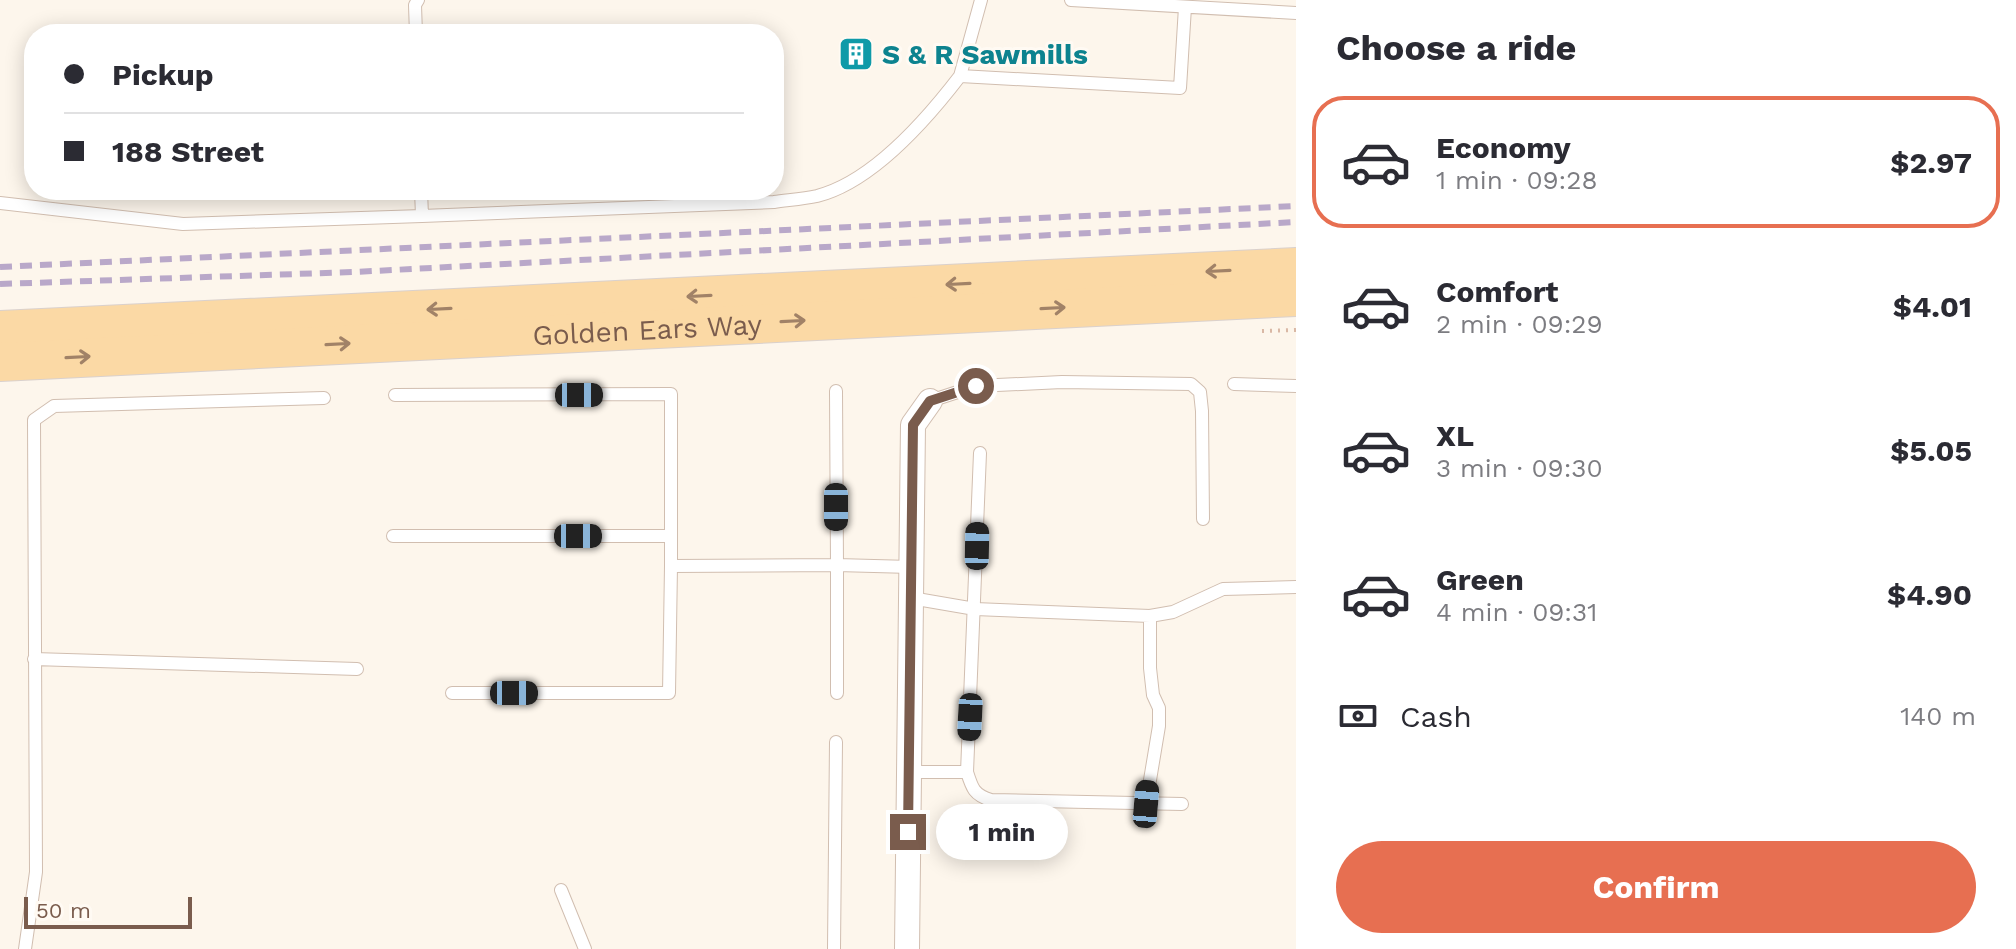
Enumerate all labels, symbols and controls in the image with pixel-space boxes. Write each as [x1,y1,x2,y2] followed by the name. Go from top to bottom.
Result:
[1336,27,1576,69] text: Choose a ride
[837,35,875,73] building icon: S & R Sawmills
[882,38,1088,71] place label: S & R Sawmills
[112,57,214,92] text: Pickup
[1340,126,1412,198] icon: car
[1436,130,1571,165] text: Economy
[112,134,264,169] text: 188 Street
[1890,145,1972,180] text: $2.97
[1436,165,1598,195] text: 1 min · 09:28
[1205,264,1232,279] one-way arrow
[1340,270,1412,342] icon: car
[1436,274,1558,309] text: Comfort
[945,277,972,292] one-way arrow
[686,289,713,304] one-way arrow
[1893,289,1972,324] text: $4.01
[1039,300,1066,315] one-way arrow
[426,301,453,316] one-way arrow
[532,308,763,352] street label: Golden Ears Way
[1436,309,1603,339] text: 2 min · 09:29
[779,313,806,328] one-way arrow
[324,336,350,351] one-way arrow
[64,349,91,364] one-way arrow
[958,368,994,404] route start
[555,383,603,407] car
[1340,414,1412,486] icon: car
[1436,418,1474,453] text: XL
[1890,433,1972,468] text: $5.05
[1436,453,1603,483] text: 3 min · 09:30
[824,483,848,531] car
[965,522,989,570] car
[554,524,602,548] car
[1340,558,1412,630] icon: car
[1436,562,1524,597] text: Green
[1887,577,1972,612] text: $4.90
[1436,597,1597,627] text: 4 min · 09:31
[490,681,538,705] car
[957,692,983,742] car
[1336,694,1380,738] icon: cash
[1400,699,1472,734] text: Cash
[1900,701,1976,731] text: 140 m
[1132,779,1160,829] car
[936,804,1068,860] callout: 1 min
[890,814,926,850] route end
[969,817,1035,847] text: 1 min
[1336,841,1976,933] button: Confirm
[24,893,192,929] scale bar
[36,898,91,923] text: 50 m

